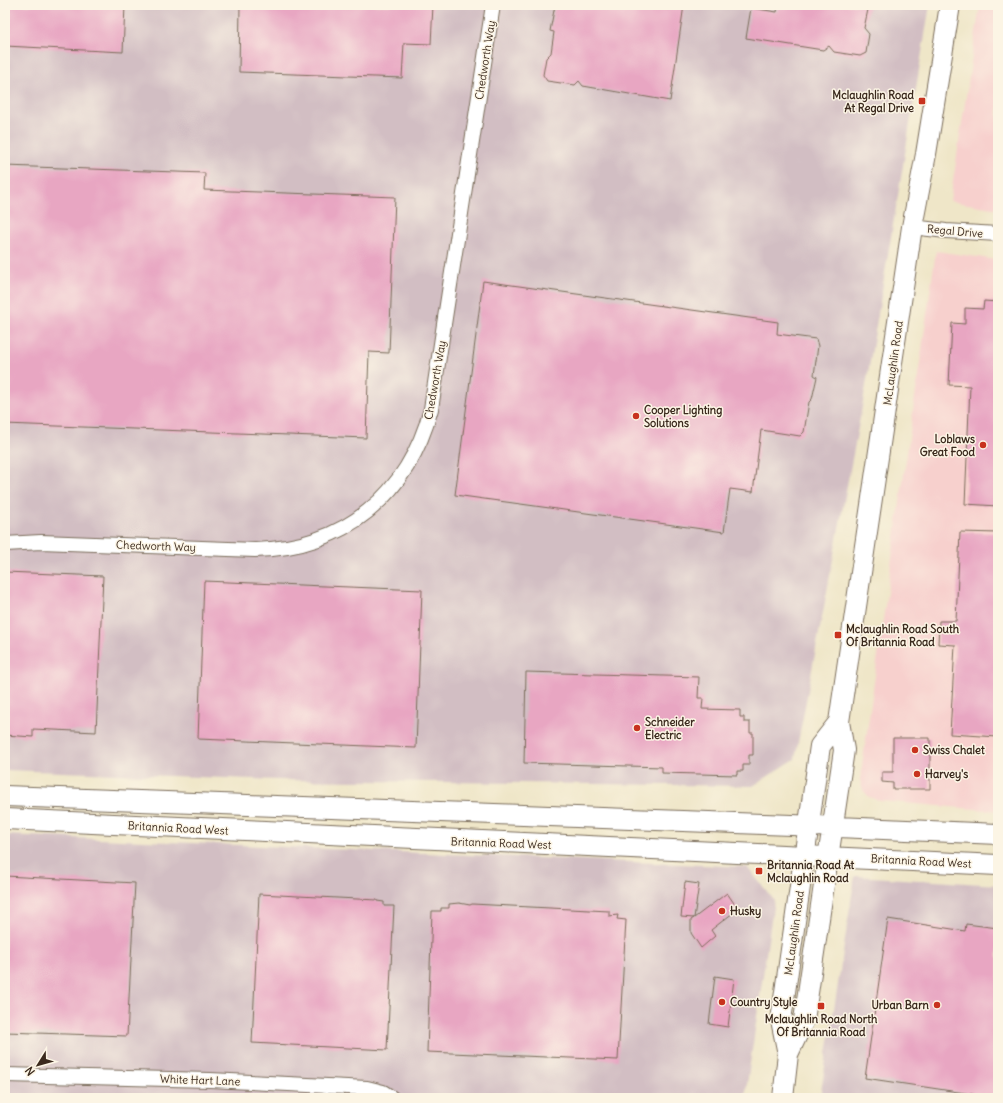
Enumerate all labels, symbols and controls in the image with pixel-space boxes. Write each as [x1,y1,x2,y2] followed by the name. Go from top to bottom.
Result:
[472,19,498,101] street label: Chedworth Way
[832,88,915,116] place label: Mclaughlin Road At Regal Drive
[917,96,927,106] marker: Mclaughlin Road At Regal Drive
[926,222,984,240] street label: Regal Drive
[880,319,906,406] street label: McLaughlin Road
[421,339,449,421] street label: Chedworth Way
[644,403,722,430] place label: Cooper Lighting Solutions
[631,411,641,421] marker: Cooper Lighting Solutions
[920,432,976,459] place label: Loblaws Great Food
[978,440,988,450] marker: Loblaws Great Food
[116,538,196,554] street label: Chedworth Way
[846,622,960,649] place label: Mclaughlin Road South Of Britannia Road
[833,630,843,640] marker: Mclaughlin Road South Of Britannia Road
[645,715,695,742] place label: Schneider Electric
[632,723,642,733] marker: Schneider Electric
[923,743,985,757] place label: Swiss Chalet
[910,745,920,755] marker: Swiss Chalet
[925,767,968,782] place label: Harvey's
[912,769,922,779] marker: Harvey's
[127,818,229,838] street label: Britannia Road West
[450,834,552,852] street label: Britannia Road West
[870,851,972,871] street label: Britannia Road West
[767,858,855,886] place label: Britannia Road At Mclaughlin Road
[754,866,764,876] marker: Britannia Road At Mclaughlin Road
[781,889,807,976] street label: McLaughlin Road
[730,904,761,919] place label: Husky
[717,906,727,916] marker: Husky
[730,995,797,1010] place label: Country Style
[717,997,727,1007] marker: Country Style
[871,998,930,1012] place label: Urban Barn
[932,1000,942,1010] marker: Urban Barn
[816,1001,826,1011] marker: Mclaughlin Road North Of Britannia Road
[765,1012,878,1039] place label: Mclaughlin Road North Of Britannia Road
[18,1045,58,1085] north arrow
[22,1064,38,1078] text: N
[160,1072,241,1088] street label: White Hart Lane

